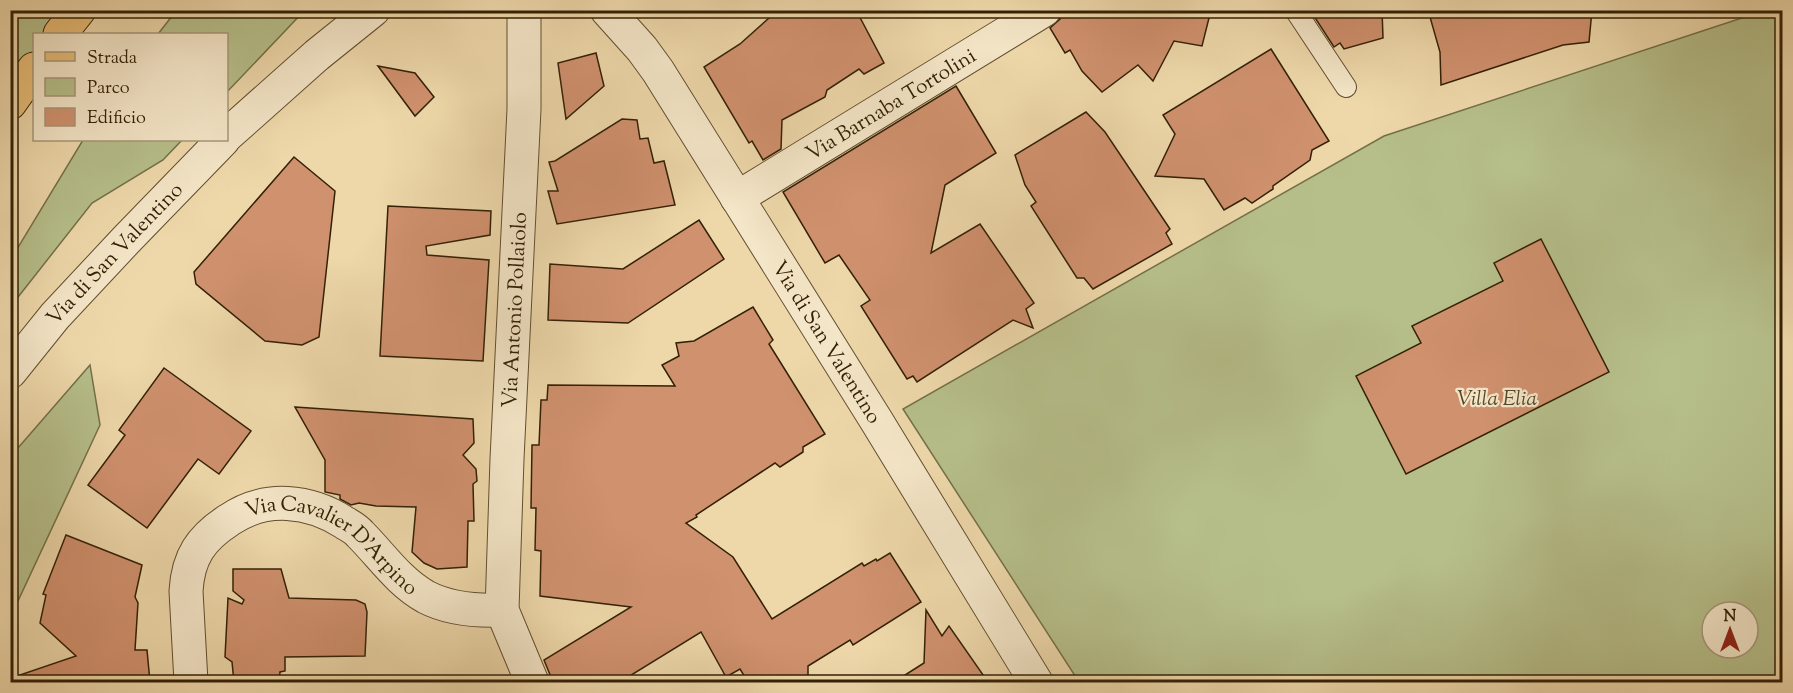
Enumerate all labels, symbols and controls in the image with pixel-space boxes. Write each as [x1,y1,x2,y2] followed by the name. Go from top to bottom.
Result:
[33,33,228,141] legend
[801,42,983,169] street label: Via Barnaba Tortolini
[87,46,137,72] text: Strada
[87,76,130,102] text: Parco
[87,106,146,132] text: Edificio
[40,177,191,333] street label: Via di San Valentino
[496,211,536,409] street label: Via Antonio Pollaiolo
[763,256,888,430] street label: Via di San Valentino
[1457,385,1537,415] park label: Villa Elia
[241,490,423,604] street label: Via Cavalier D'Arpino
[1700,600,1760,660] north arrow
[1724,606,1737,629] text: N

